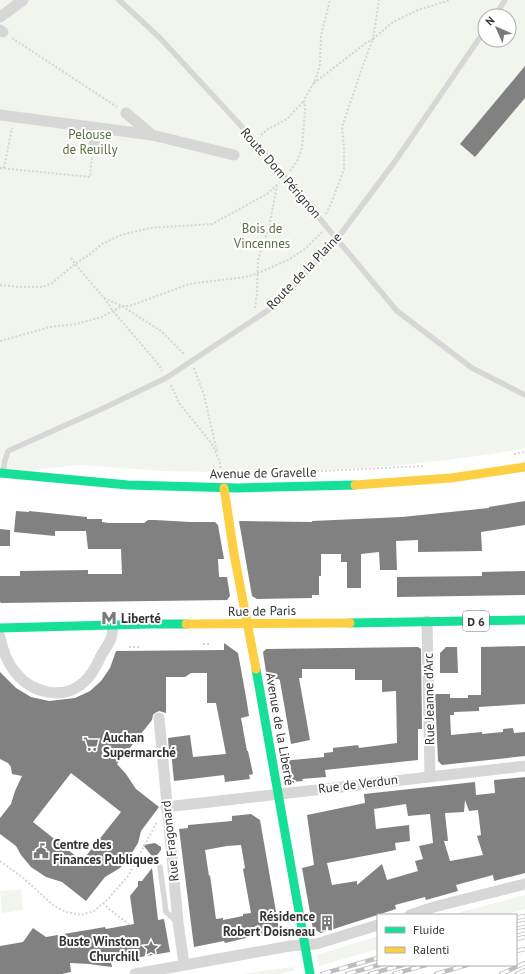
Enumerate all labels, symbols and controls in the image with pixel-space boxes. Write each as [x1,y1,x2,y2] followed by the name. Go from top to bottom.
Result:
[477,8,517,48] north arrow
[482,13,497,28] text: N
[237,124,325,222] street label: Route Dom Pérignon
[63,126,117,158] park label: Pelouse de Reuilly
[233,220,290,252] park label: Bois de Vincennes
[263,229,345,313] street label: Route de la Plaine
[209,464,317,482] street label: Avenue de Gravelle
[228,602,296,620] street label: Rue de Paris
[100,609,118,627] metro station icon: Liberté
[121,610,161,627] place label: Liberté
[463,611,489,631] road number: D 6
[420,653,438,745] street label: Rue Jeanne d'Arc
[262,671,298,787] street label: Avenue de la Liberté
[103,729,176,761] place label: Auchan Supermarché
[82,735,100,753] supermarket icon: Auchan Supermarché
[317,771,399,797] street label: Rue de Verdun
[157,800,183,882] street label: Rue Fragonard
[53,836,159,868] place label: Centre des Finances Publiques
[32,842,50,860] public building icon: Centre des Finances Publiques
[223,908,315,940] place label: Résidence Robert Doisneau
[318,914,336,932] building icon: Résidence Robert Doisneau
[377,914,517,966] legend
[413,922,445,937] text: Fluide
[59,933,139,965] place label: Buste Winston Churchill
[142,939,160,957] place icon: Buste Winston Churchill
[413,942,449,957] text: Ralenti

